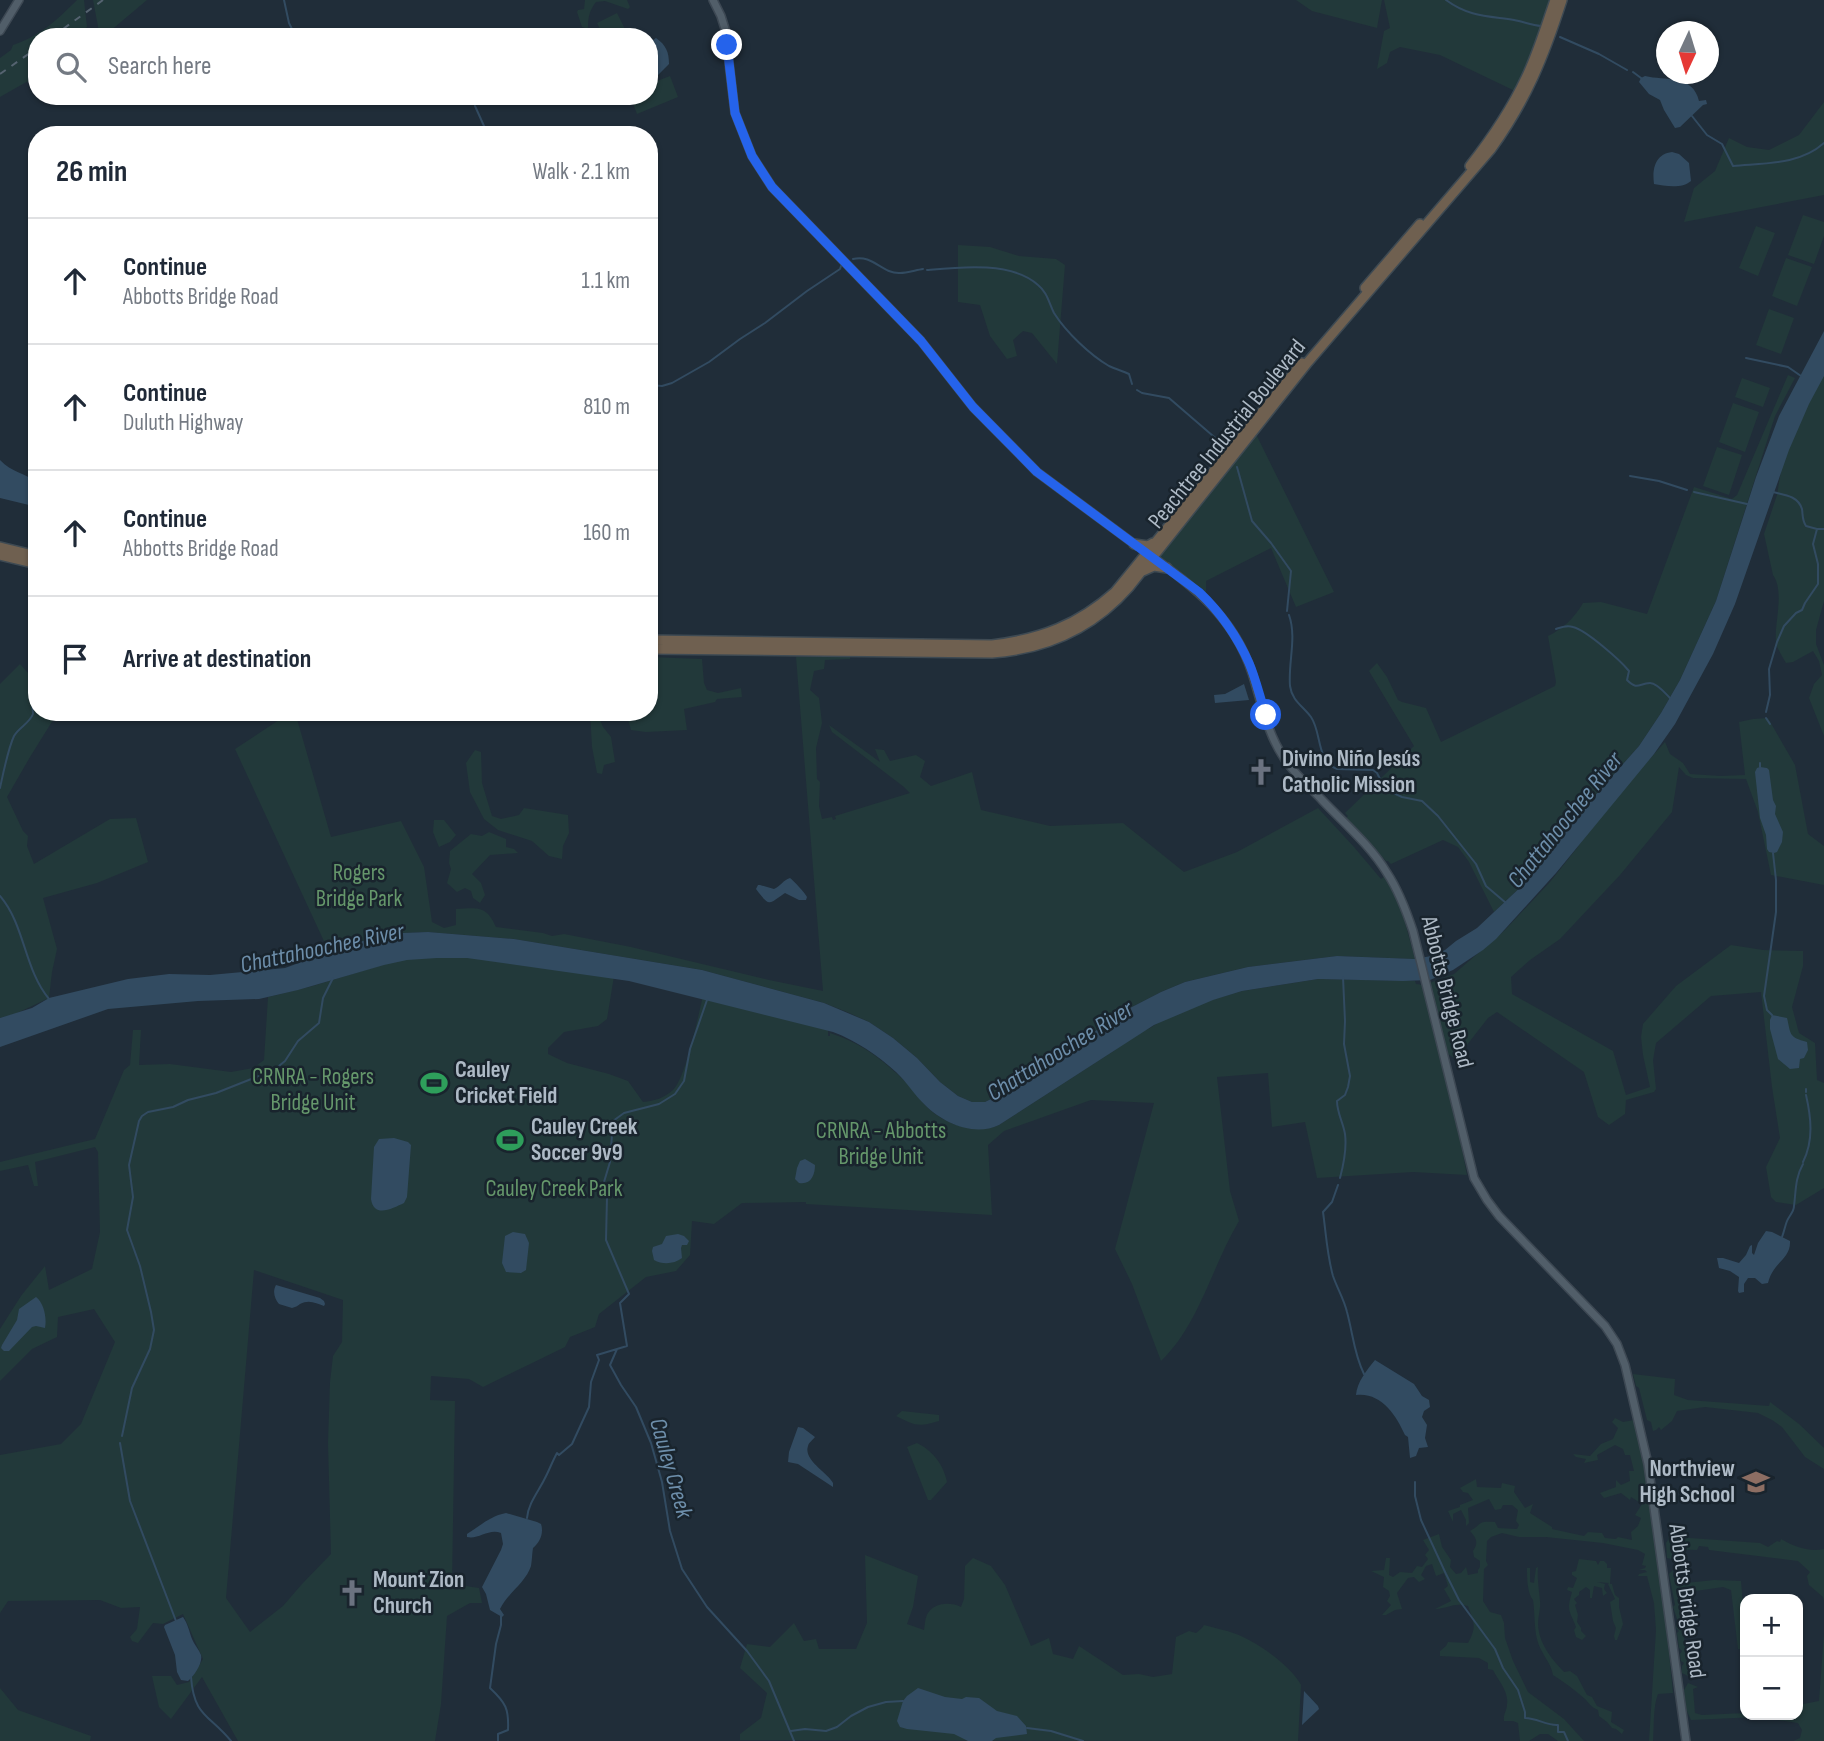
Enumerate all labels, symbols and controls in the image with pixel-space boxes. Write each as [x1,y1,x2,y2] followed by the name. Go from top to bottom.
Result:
[1656,21,1719,84] north arrow
[28,28,658,105] search box
[711,29,742,60] route end
[52,48,90,86] icon: search
[108,51,211,82] text: Search here
[56,154,127,190] text: 26 min
[533,158,630,186] text: Walk · 2.1 km
[123,252,207,283] text: Continue
[56,262,94,300] icon: ahead
[581,267,630,295] text: 1.1 km
[123,283,279,311] text: Abbotts Bridge Road
[1142,334,1312,534] street label: Peachtree Industrial Boulevard
[123,378,207,409] text: Continue
[56,388,94,426] icon: ahead
[583,393,630,421] text: 810 m
[123,409,244,437] text: Duluth Highway
[123,504,207,535] text: Continue
[56,514,94,552] icon: ahead
[583,519,630,547] text: 160 m
[123,535,279,563] text: Abbotts Bridge Road
[56,640,94,678] icon: arrive
[123,644,311,675] text: Arrive at destination
[1250,699,1281,730] route start
[1282,745,1420,799] place label: Divino Niño Jesús Catholic Mission
[1501,745,1630,894] water label: Chattahoochee River
[1246,757,1276,787] church icon: Divino Niño Jesús Catholic Mission
[316,859,402,913] park label: Rogers Bridge Park
[1414,912,1479,1071] street label: Abbotts Bridge Road
[237,916,408,980] water label: Chattahoochee River
[982,994,1139,1107] water label: Chattahoochee River
[455,1056,557,1110] place label: Cauley Cricket Field
[252,1063,374,1117] park label: CRNRA - Rogers Bridge Unit
[419,1068,449,1098] sports icon: Cauley Cricket Field
[531,1113,638,1167] place label: Cauley Creek Soccer 9v9
[816,1117,946,1171] park label: CRNRA - Abbotts Bridge Unit
[495,1125,525,1155] sports icon: Cauley Creek Soccer 9v9
[485,1175,623,1203] park label: Cauley Creek Park
[643,1415,699,1522] water label: Cauley Creek
[1640,1455,1735,1509] place label: Northview High School
[1741,1467,1771,1497] school or university icon: Northview High School
[1662,1521,1712,1680] street label: Abbotts Bridge Road
[373,1566,464,1620] place label: Mount Zion Church
[337,1578,367,1608] church icon: Mount Zion Church
[1740,1594,1803,1720] map controls
[1740,1594,1803,1657] button: +
[1740,1657,1803,1720] button: −

